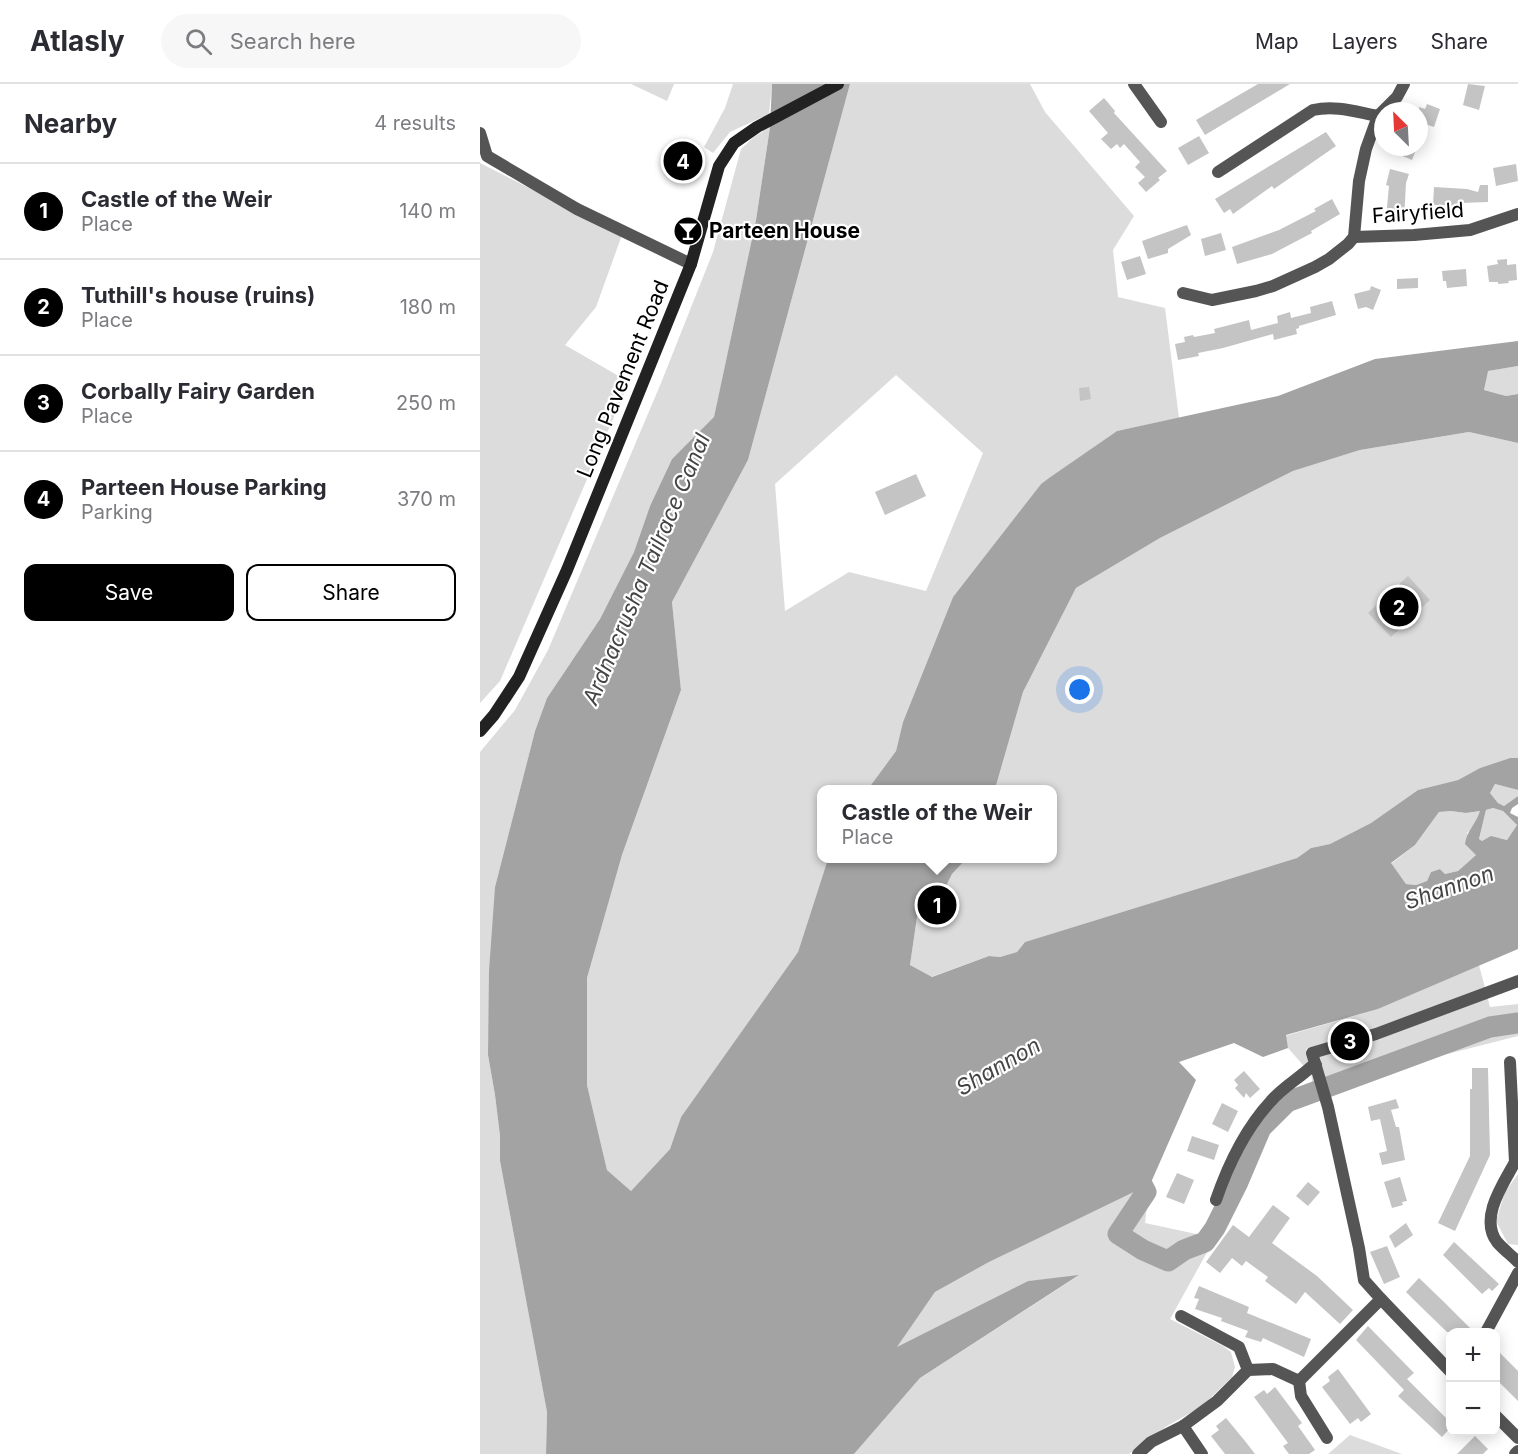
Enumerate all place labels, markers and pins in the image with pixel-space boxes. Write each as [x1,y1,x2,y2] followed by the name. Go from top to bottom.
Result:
[664,138,702,184] pin: 4
[672,215,704,247] bar icon: Parteen House
[709,218,860,243] place label: Parteen House
[1380,584,1418,630] pin: 2
[918,882,956,928] pin: 1
[1330,1018,1370,1064] pin: 3

